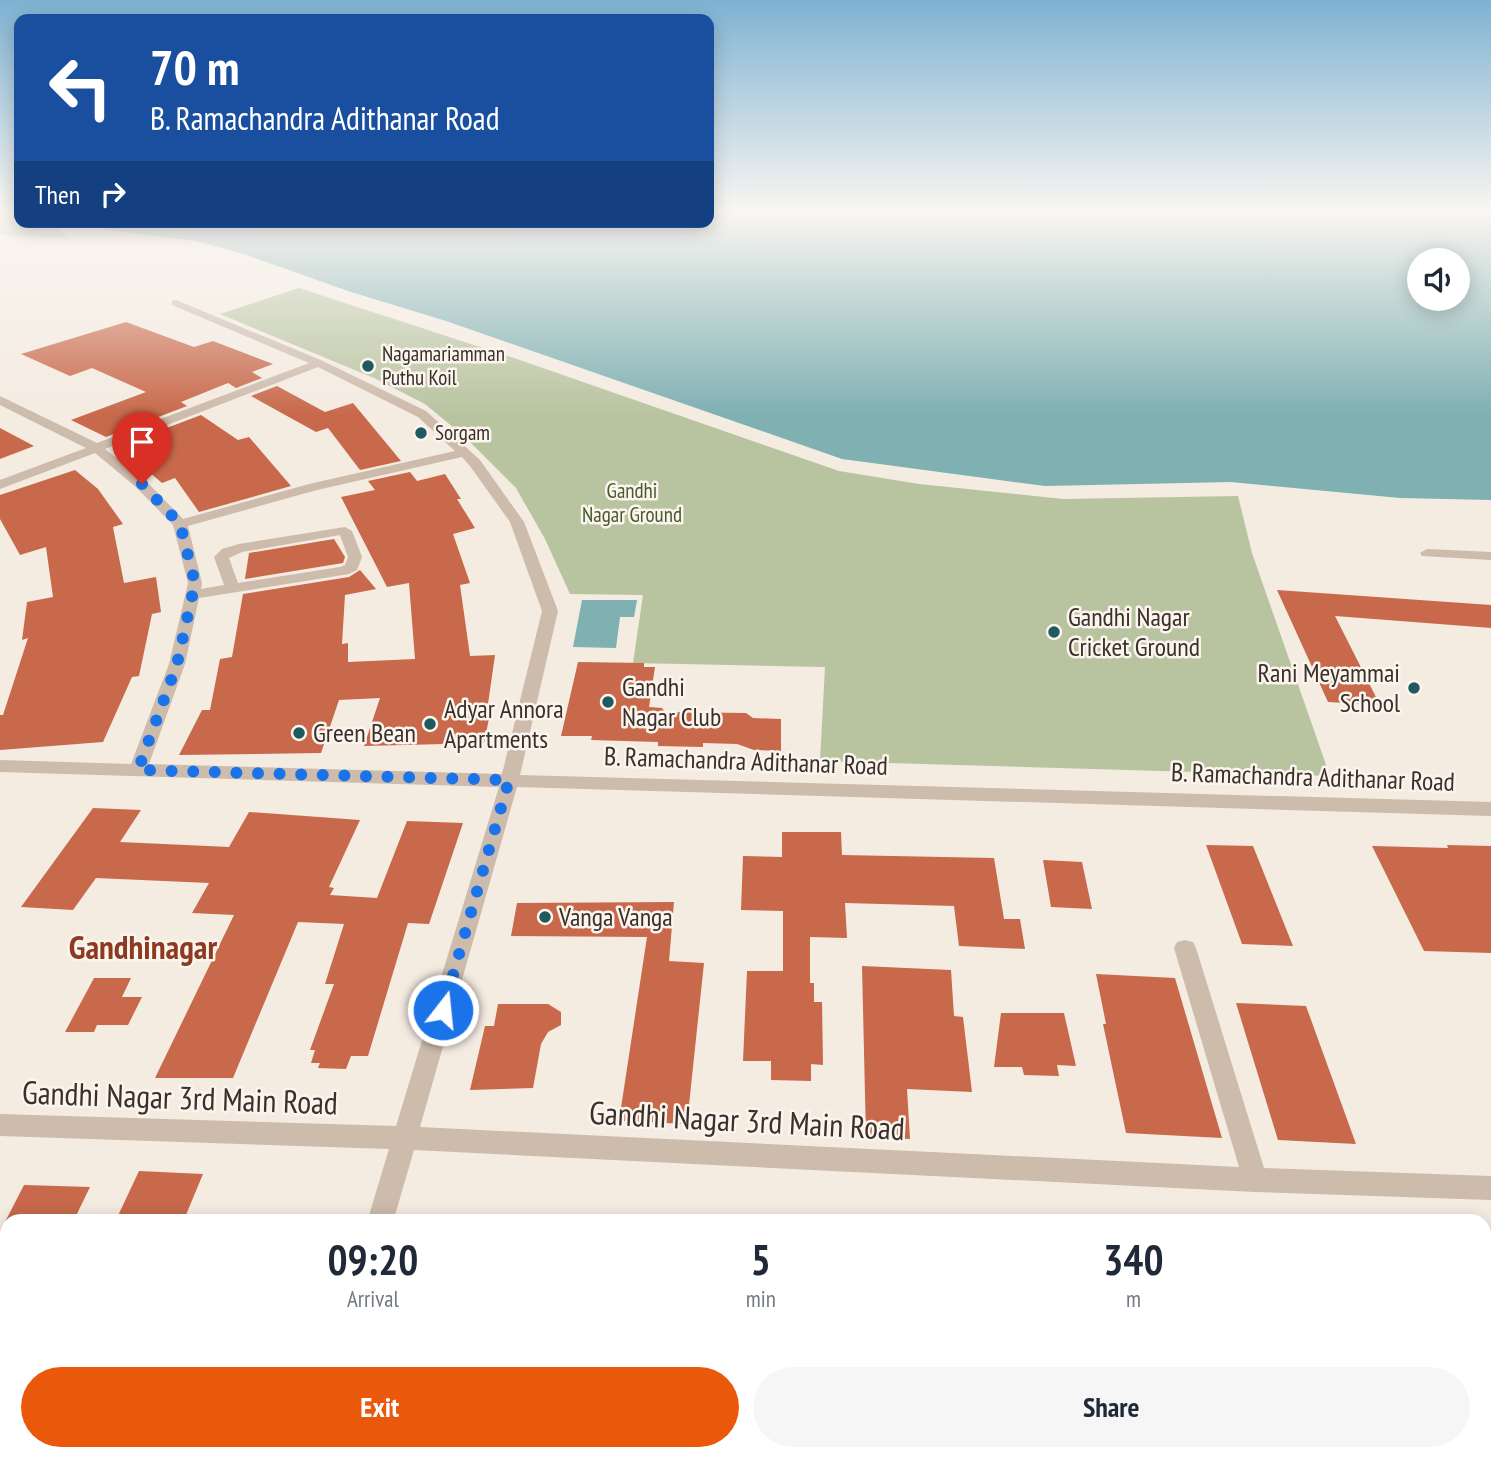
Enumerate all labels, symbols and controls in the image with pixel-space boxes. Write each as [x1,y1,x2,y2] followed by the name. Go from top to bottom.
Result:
[150,35,239,99] text: 70 m
[35,42,126,133] icon: left
[150,97,500,139] text: B. Ramachandra Adithanar Road
[94,175,132,213] icon: right
[35,178,80,211] text: Then
[1407,248,1470,311] map controls
[1407,248,1470,311] button: sound
[382,340,505,391] place label: Nagamariamman Puthu Koil
[360,358,376,374] marker: Nagamariamman Puthu Koil
[112,412,172,484] pin
[435,419,490,446] place label: Sorgam
[123,423,161,461] icon: arrive
[413,425,429,441] marker: Sorgam
[582,477,682,528] park label: Gandhi Nagar Ground
[1068,600,1200,663] place label: Gandhi Nagar Cricket Ground
[1046,624,1062,640] marker: Gandhi Nagar Cricket Ground
[1258,656,1400,719] place label: Rani Meyammai School
[622,670,721,733] place label: Gandhi Nagar Club
[1406,680,1422,696] marker: Rani Meyammai School
[444,692,564,755] place label: Adyar Annora Apartments
[600,694,616,710] marker: Gandhi Nagar Club
[313,716,416,749] place label: Green Bean
[422,716,438,732] marker: Adyar Annora Apartments
[291,725,307,741] marker: Green Bean
[604,739,888,782] street label: B. Ramachandra Adithanar Road
[1171,755,1455,798] street label: B. Ramachandra Adithanar Road
[558,900,673,933] place label: Vanga Vanga
[537,909,553,925] marker: Vanga Vanga
[69,925,217,968] district label: Gandhinagar
[406,973,480,1047] position arrow
[21,1071,339,1123] street label: Gandhi Nagar 3rd Main Road
[588,1091,906,1149] street label: Gandhi Nagar 3rd Main Road
[327,1232,418,1287] text: 09:20
[751,1232,771,1287] text: 5
[1103,1232,1164,1287] text: 340
[347,1284,399,1313] text: Arrival
[746,1284,776,1313] text: min
[1126,1284,1141,1313] text: m
[21,1367,739,1447] button: Exit
[753,1367,1470,1447] button: Share

